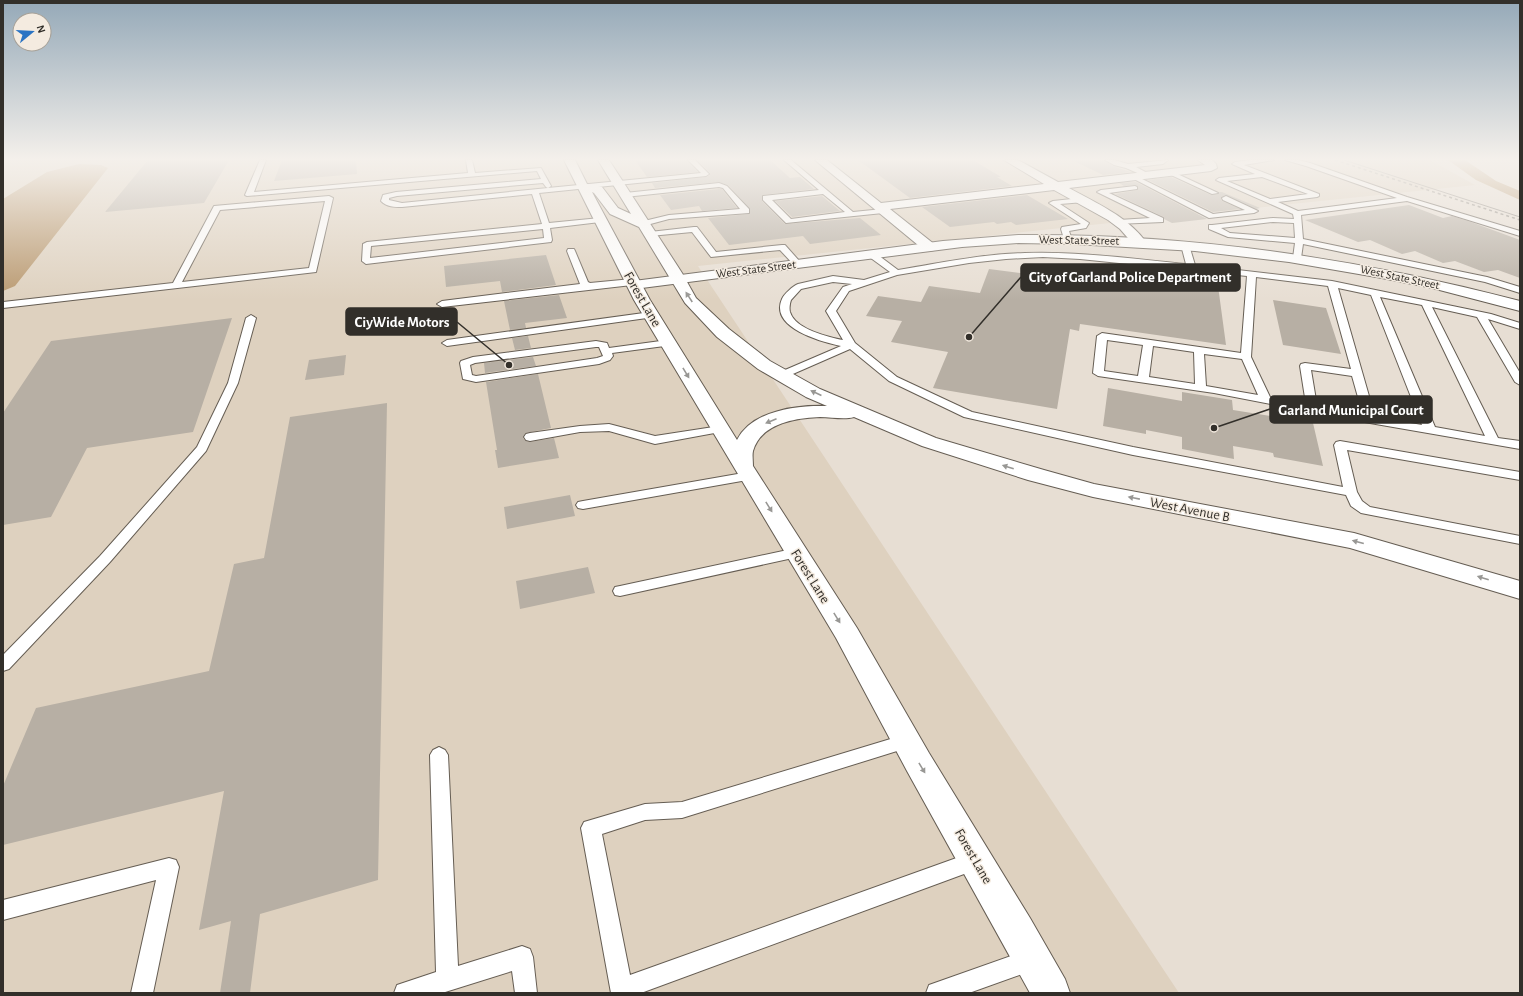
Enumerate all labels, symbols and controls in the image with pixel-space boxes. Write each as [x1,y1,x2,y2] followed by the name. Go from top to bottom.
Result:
[12,12,52,52] north arrow
[35,24,47,34] text: N
[1039,233,1119,247] street label: West State Street
[715,258,797,280] street label: West State Street
[1359,263,1441,291] street label: West State Street
[1021,264,1240,291] callout: City of Garland Police Department
[621,270,663,329] street label: Forest Lane
[1029,270,1231,285] text: City of Garland Police Department
[685,291,692,302] one-way arrow
[346,308,457,335] callout: CiyWide Motors
[355,315,450,330] text: CiyWide Motors
[682,368,690,378] one-way arrow
[810,390,821,396] one-way arrow
[1270,396,1432,423] callout: Garland Municipal Court
[1278,403,1424,418] text: Garland Municipal Court
[765,418,776,424] one-way arrow
[1002,464,1014,470] one-way arrow
[1128,495,1140,501] one-way arrow
[1149,495,1231,525] street label: West Avenue B
[765,501,772,513] one-way arrow
[1352,539,1364,545] one-way arrow
[788,547,832,606] street label: Forest Lane
[1476,575,1488,581] one-way arrow
[834,612,841,624] one-way arrow
[918,762,925,774] one-way arrow
[952,827,994,886] street label: Forest Lane

